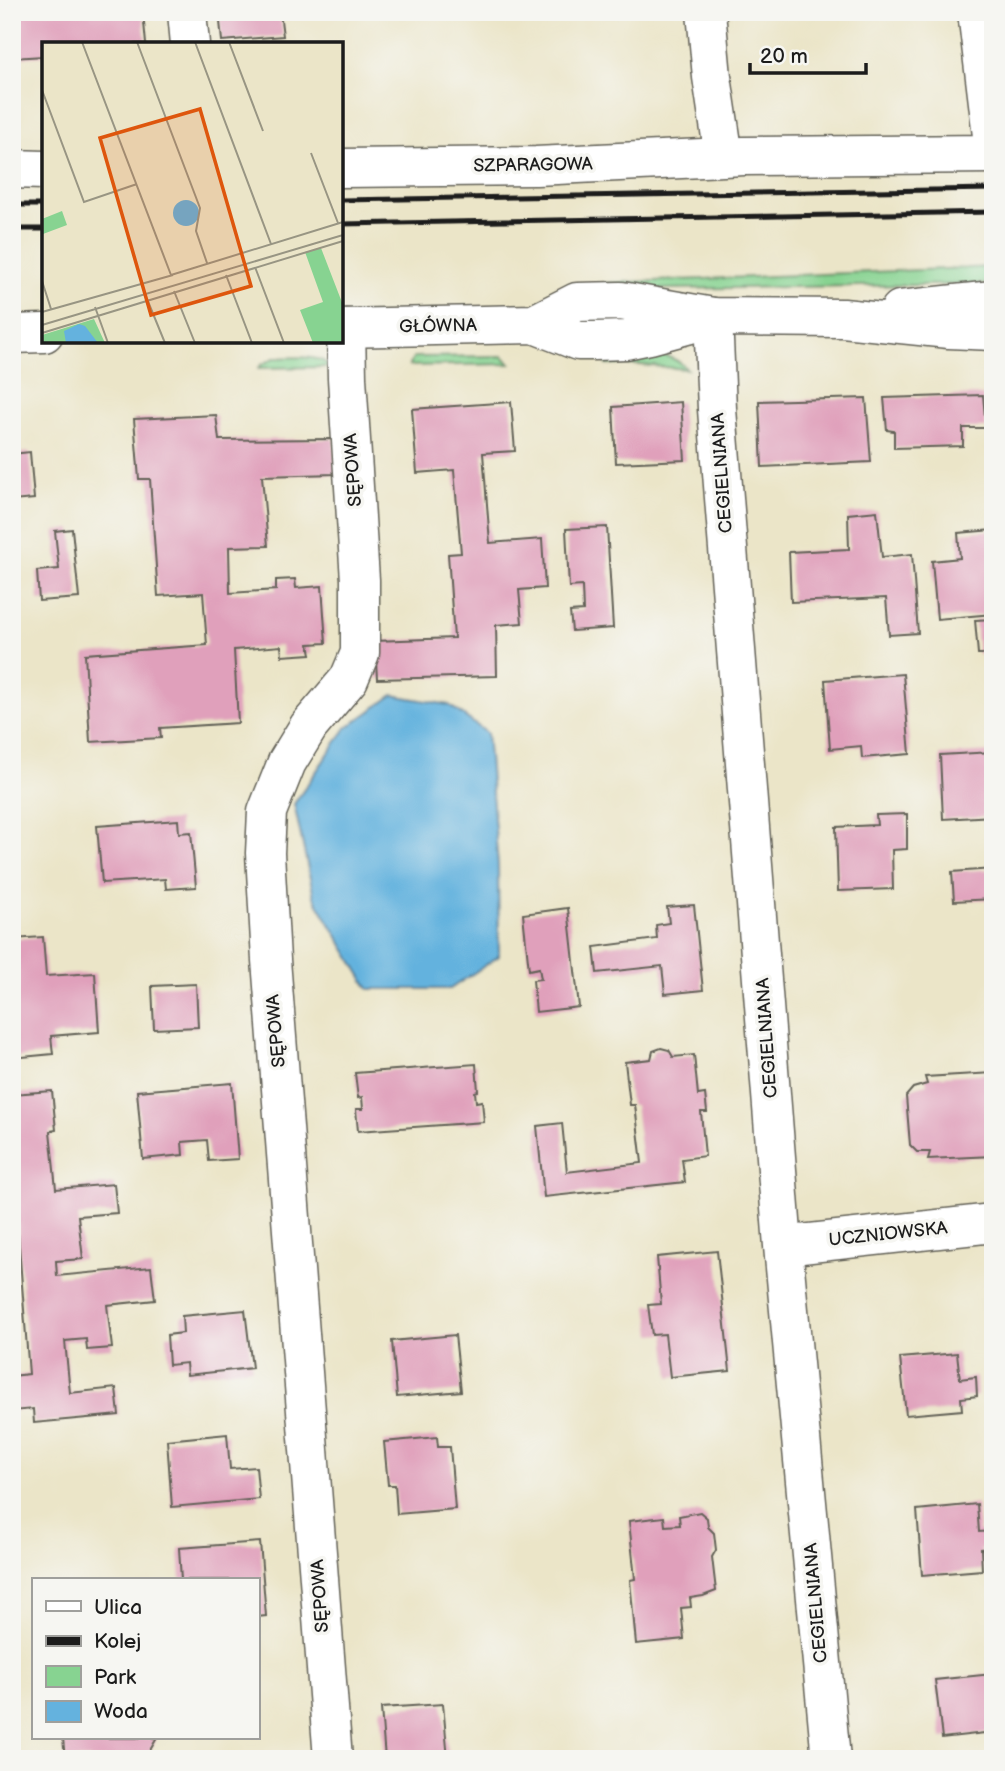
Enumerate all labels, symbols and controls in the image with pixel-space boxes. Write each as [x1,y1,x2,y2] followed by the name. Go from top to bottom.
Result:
[750,32,865,76] scale bar
[42,42,343,343] inset map
[760,44,808,69] text: 20 m
[473,153,593,177] street label: SZPARAGOWA
[399,313,477,337] street label: GŁÓWNA
[707,412,737,534] street label: CEGIELNIANA
[340,433,366,507] street label: SĘPOWA
[752,977,782,1099] street label: CEGIELNIANA
[262,994,290,1068] street label: SĘPOWA
[828,1217,948,1251] street label: UCZNIOWSKA
[800,1542,832,1664] street label: CEGIELNIANA
[307,1559,333,1633] street label: SĘPOWA
[32,1578,259,1740] legend
[94,1595,142,1620] text: Ulica
[94,1629,141,1654] text: Kolej
[94,1665,137,1690] text: Park
[94,1699,148,1724] text: Woda

